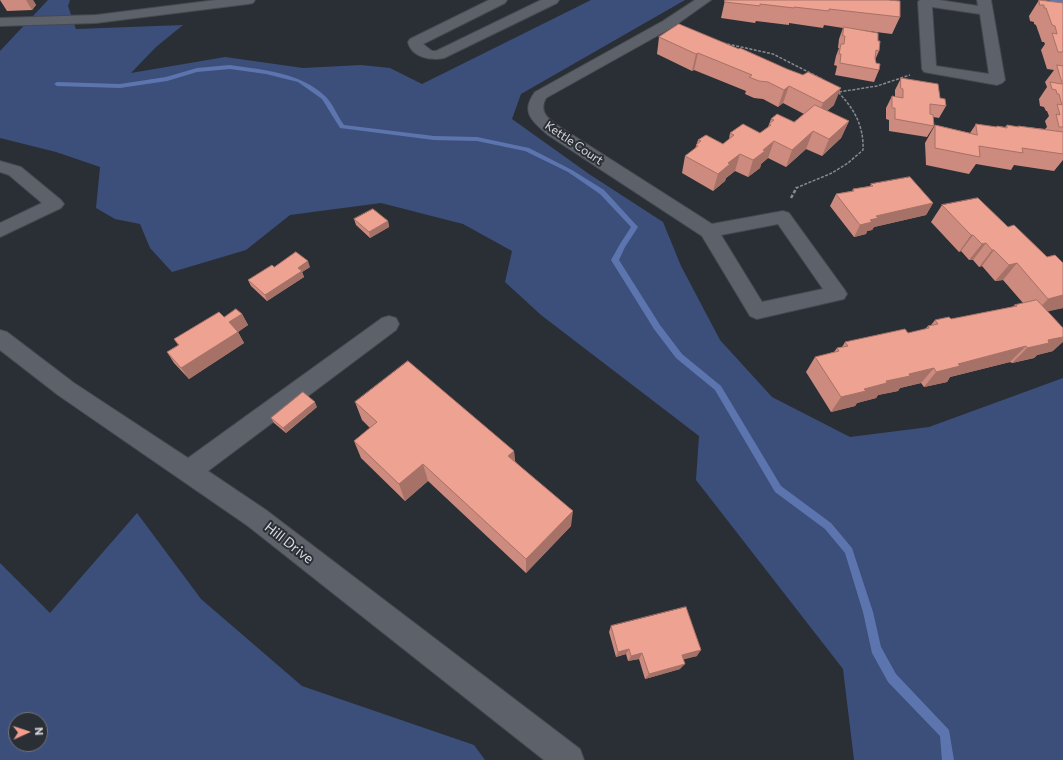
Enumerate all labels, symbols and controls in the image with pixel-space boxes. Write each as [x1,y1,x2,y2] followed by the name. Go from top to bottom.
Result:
[542,118,606,168] street label: Kettle Court
[261,519,317,567] street label: Hill Drive
[8,712,48,752] north arrow
[33,727,46,736] text: N

